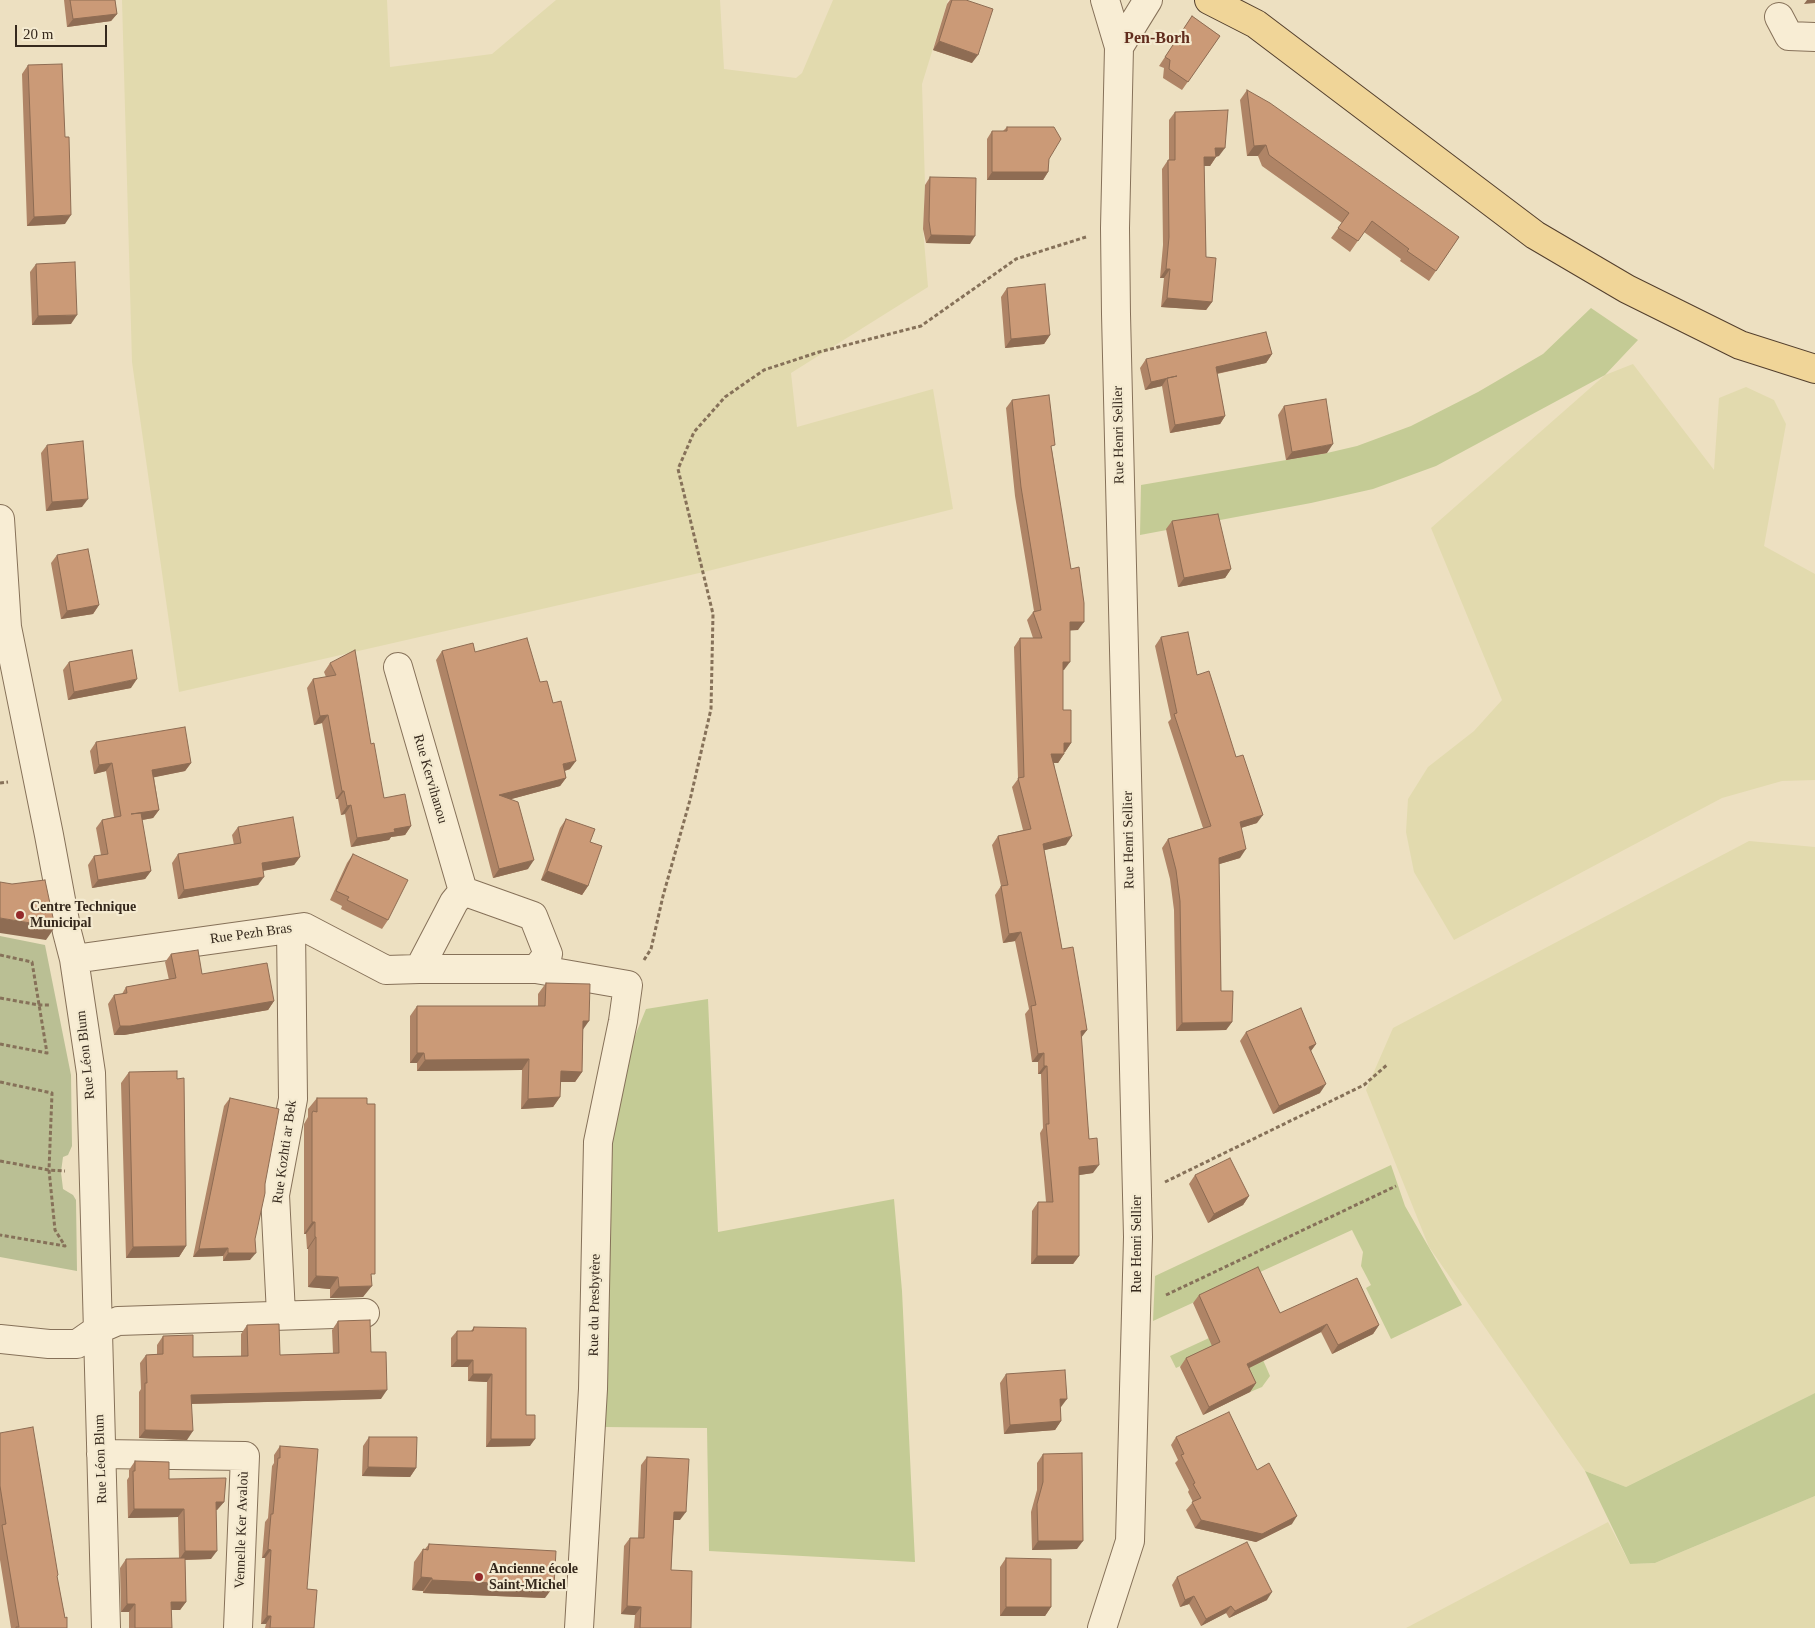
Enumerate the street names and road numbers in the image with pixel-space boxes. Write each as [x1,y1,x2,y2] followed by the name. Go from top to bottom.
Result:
[1110,386,1128,484] street label: Rue Henri Sellier
[409,732,451,826] street label: Rue Kervihanou
[1120,791,1138,889] street label: Rue Henri Sellier
[209,920,293,948] street label: Rue Pezh Bras
[73,1010,99,1100] street label: Rue Léon Blum
[269,1099,301,1205] street label: Rue Kozhti ar Bek
[1129,1195,1145,1293] street label: Rue Henri Sellier
[586,1254,604,1356] street label: Rue du Presbytère
[91,1414,111,1504] street label: Rue Léon Blum
[232,1471,252,1589] street label: Vennelle Ker Avaloù

